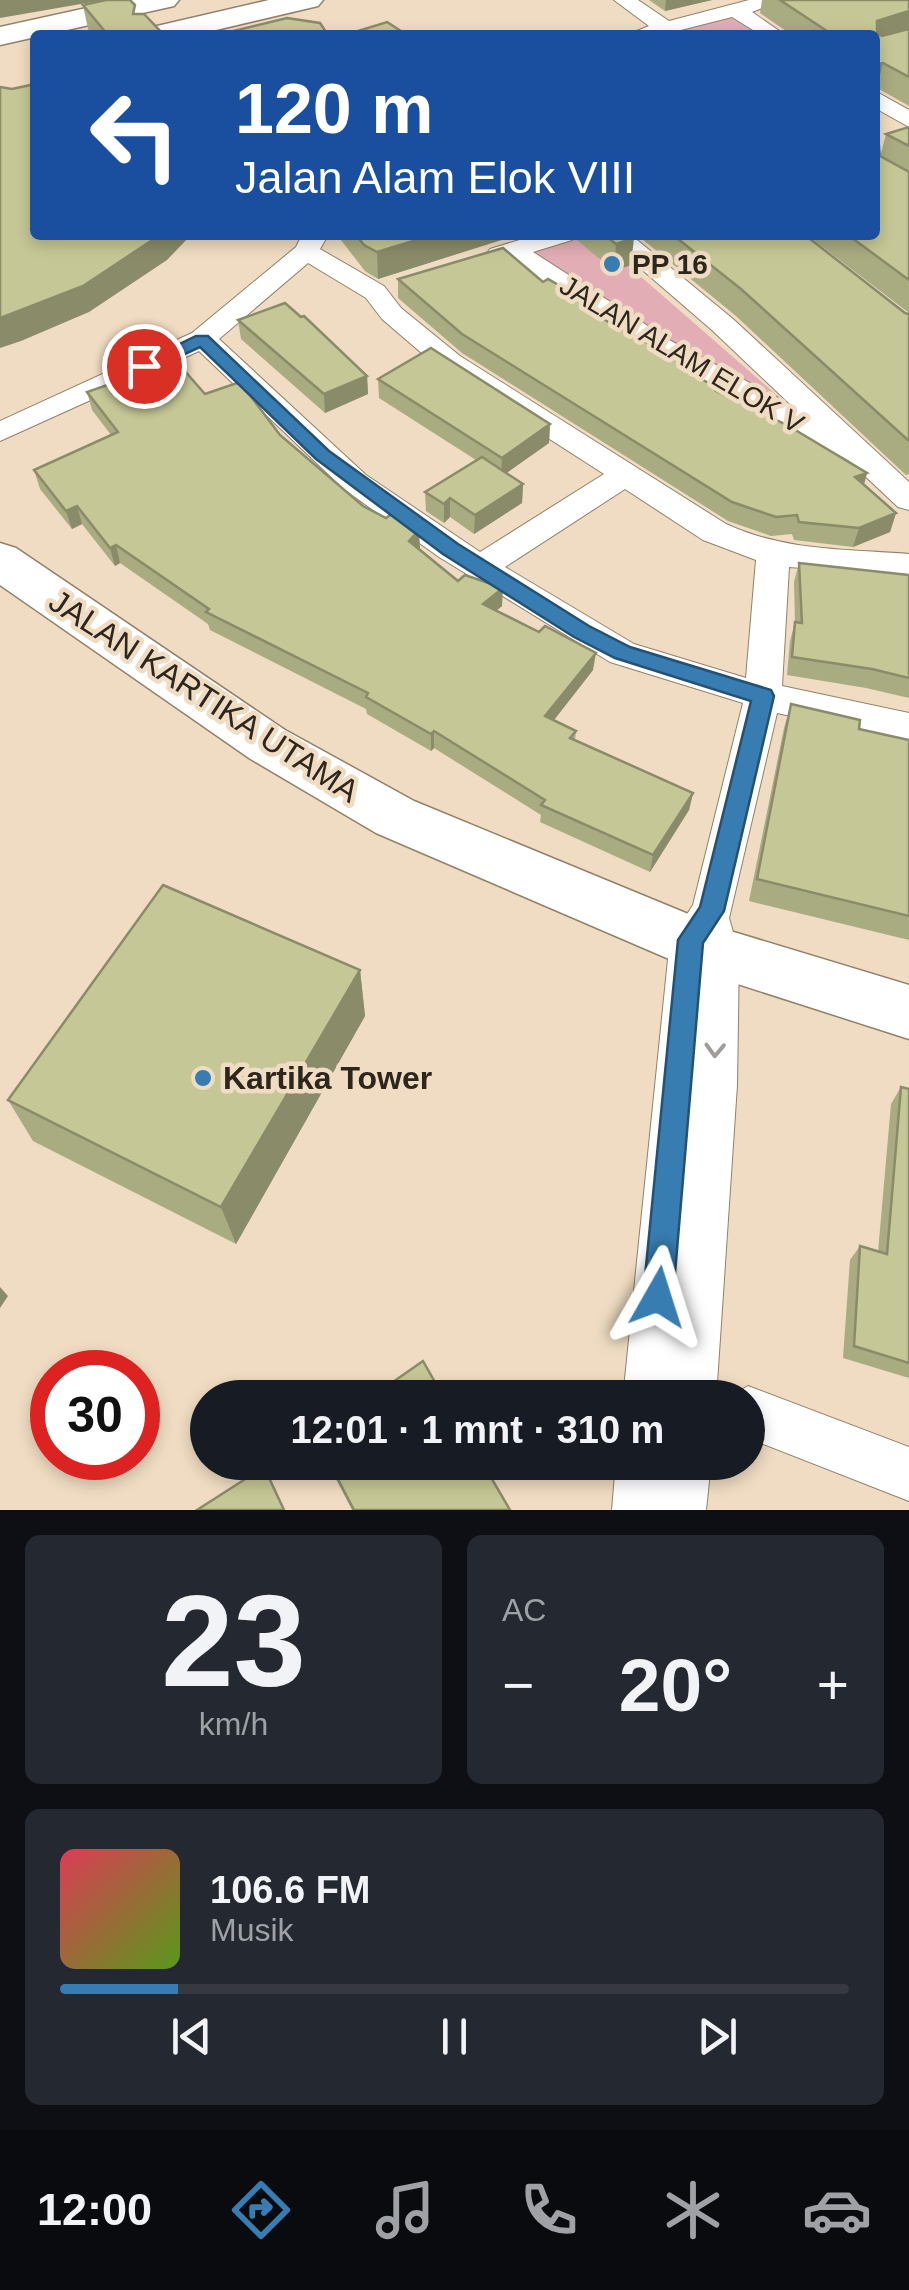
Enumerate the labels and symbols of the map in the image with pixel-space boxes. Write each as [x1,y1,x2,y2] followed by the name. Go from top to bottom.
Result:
[632,249,708,280] place label: PP 16
[601,253,623,275] marker: PP 16
[554,269,809,440] street label: JALAN ALAM ELOK V
[102,324,187,409] pin
[43,582,366,810] street label: JALAN KARTIKA UTAMA
[705,1043,726,1059] one-way arrow
[223,1060,432,1096] place label: Kartika Tower
[192,1067,214,1089] marker: Kartika Tower
[606,1245,710,1349] position arrow
[30,1350,160,1480] speed limit sign: 30

